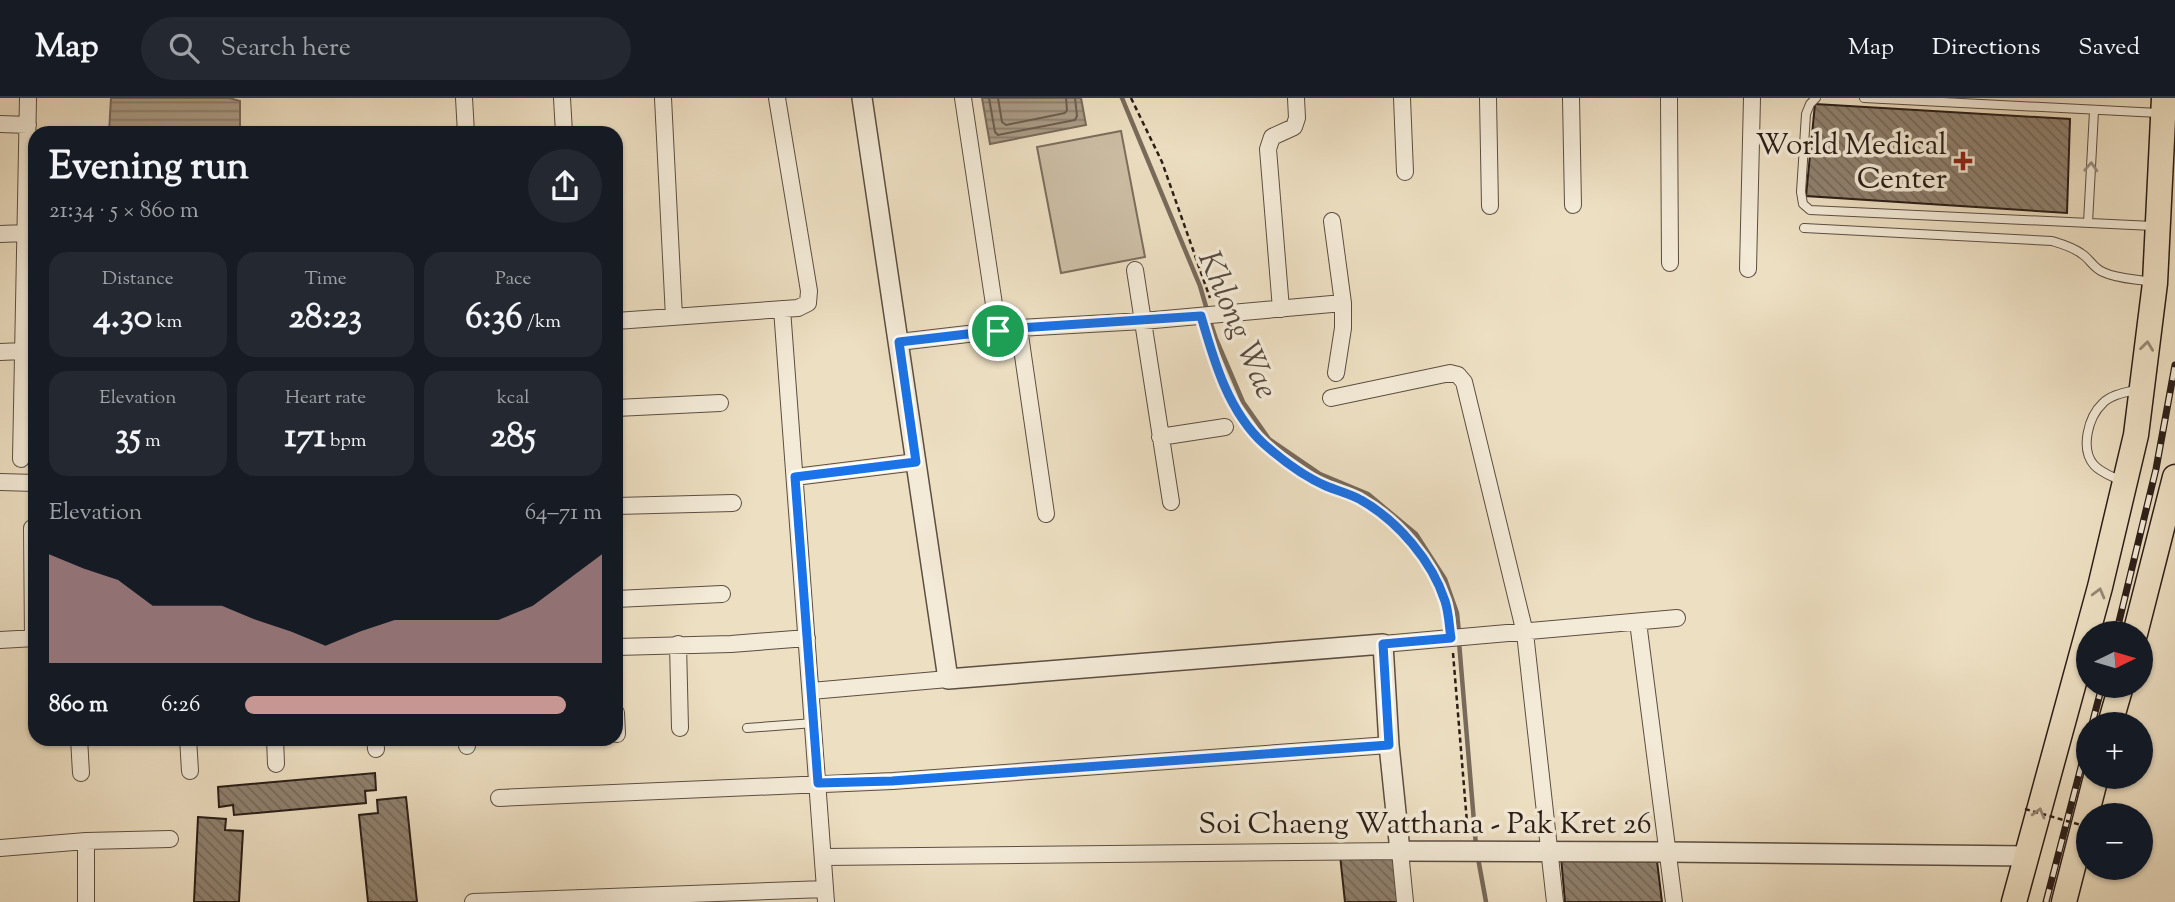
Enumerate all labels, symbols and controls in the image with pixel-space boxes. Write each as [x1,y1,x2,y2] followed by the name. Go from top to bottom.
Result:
[141,17,631,80] search box
[35,24,99,72] text: Map
[165,29,203,67] icon: search
[221,30,351,67] text: Search here
[1848,31,1894,65] text: Map
[1932,31,2040,65] text: Directions
[2078,31,2140,65] text: Saved
[1756,125,1947,202] place label: World Medical Center
[49,142,249,196] text: Evening run
[528,149,602,223] button: share
[1953,151,1973,171] marker: World Medical Center
[2084,161,2099,172] one-way arrow
[49,195,199,228] text: 21:34 · 5 × 860 m
[1184,244,1288,406] water label: Khlong Wae
[102,266,174,293] text: Distance
[304,266,347,293] text: Time
[495,266,531,293] text: Pace
[93,293,152,344] text: 4.30
[289,293,362,344] text: 28:23
[465,293,523,344] text: 6:36
[968,301,1028,361] pin
[152,309,182,336] text: km
[523,309,561,336] text: /km
[979,312,1017,350] icon: arrive
[2140,340,2155,352] one-way arrow
[99,385,176,412] text: Elevation
[285,385,366,412] text: Heart rate
[497,385,529,412] text: kcal
[115,412,141,463] text: 35
[285,412,326,463] text: 171
[490,412,536,463] text: 285
[141,428,161,455] text: m
[326,428,366,455] text: bpm
[49,497,142,530] text: Elevation
[525,497,602,530] text: 64–71 m
[2090,587,2105,599] one-way arrow
[2076,621,2152,698] north arrow
[2076,621,2153,880] map controls
[49,689,108,722] text: 860 m
[161,689,200,722] text: 6:26
[2076,712,2153,789] button: +
[2076,803,2153,880] button: −
[1198,804,1652,847] street label: Soi Chaeng Watthana - Pak Kret 26
[2031,807,2046,819] one-way arrow

